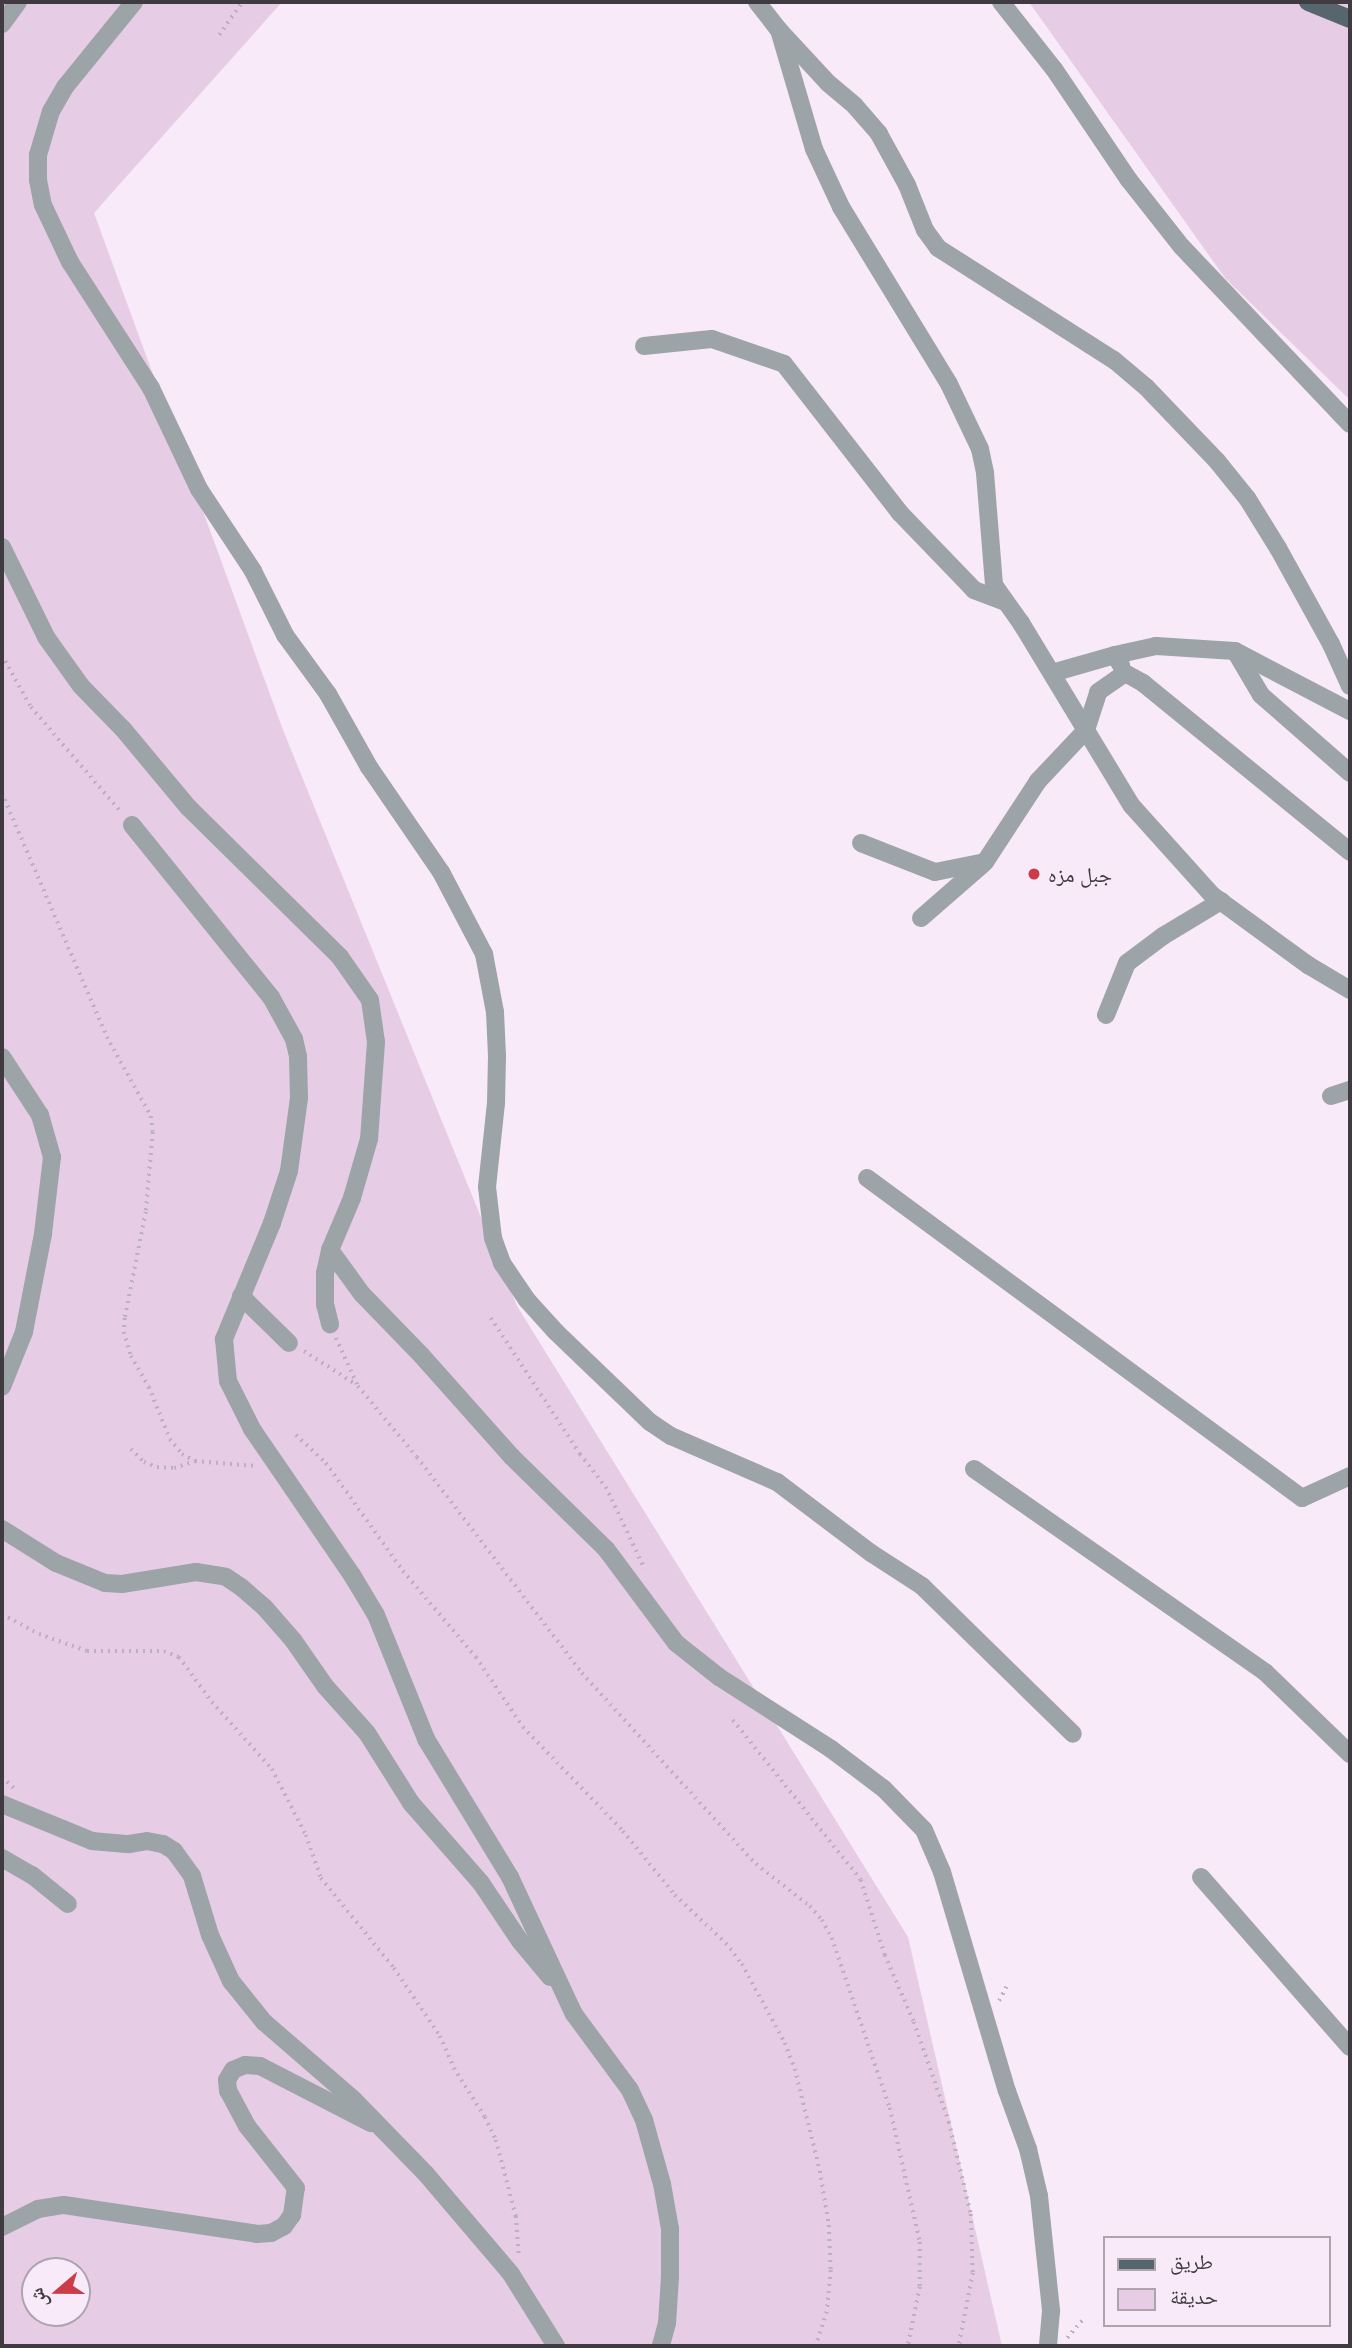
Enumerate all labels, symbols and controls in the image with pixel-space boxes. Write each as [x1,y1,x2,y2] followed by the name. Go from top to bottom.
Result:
[1048,861,1112,887] place label: جبل مزه
[1026,866,1042,882] marker: جبل مزه
[1104,2236,1331,2327] legend
[1170,2247,1213,2275] text: طريق
[21,2257,91,2327] north arrow
[1170,2282,1218,2310] text: حديقة
[22,2285,54,2312] text: ش

